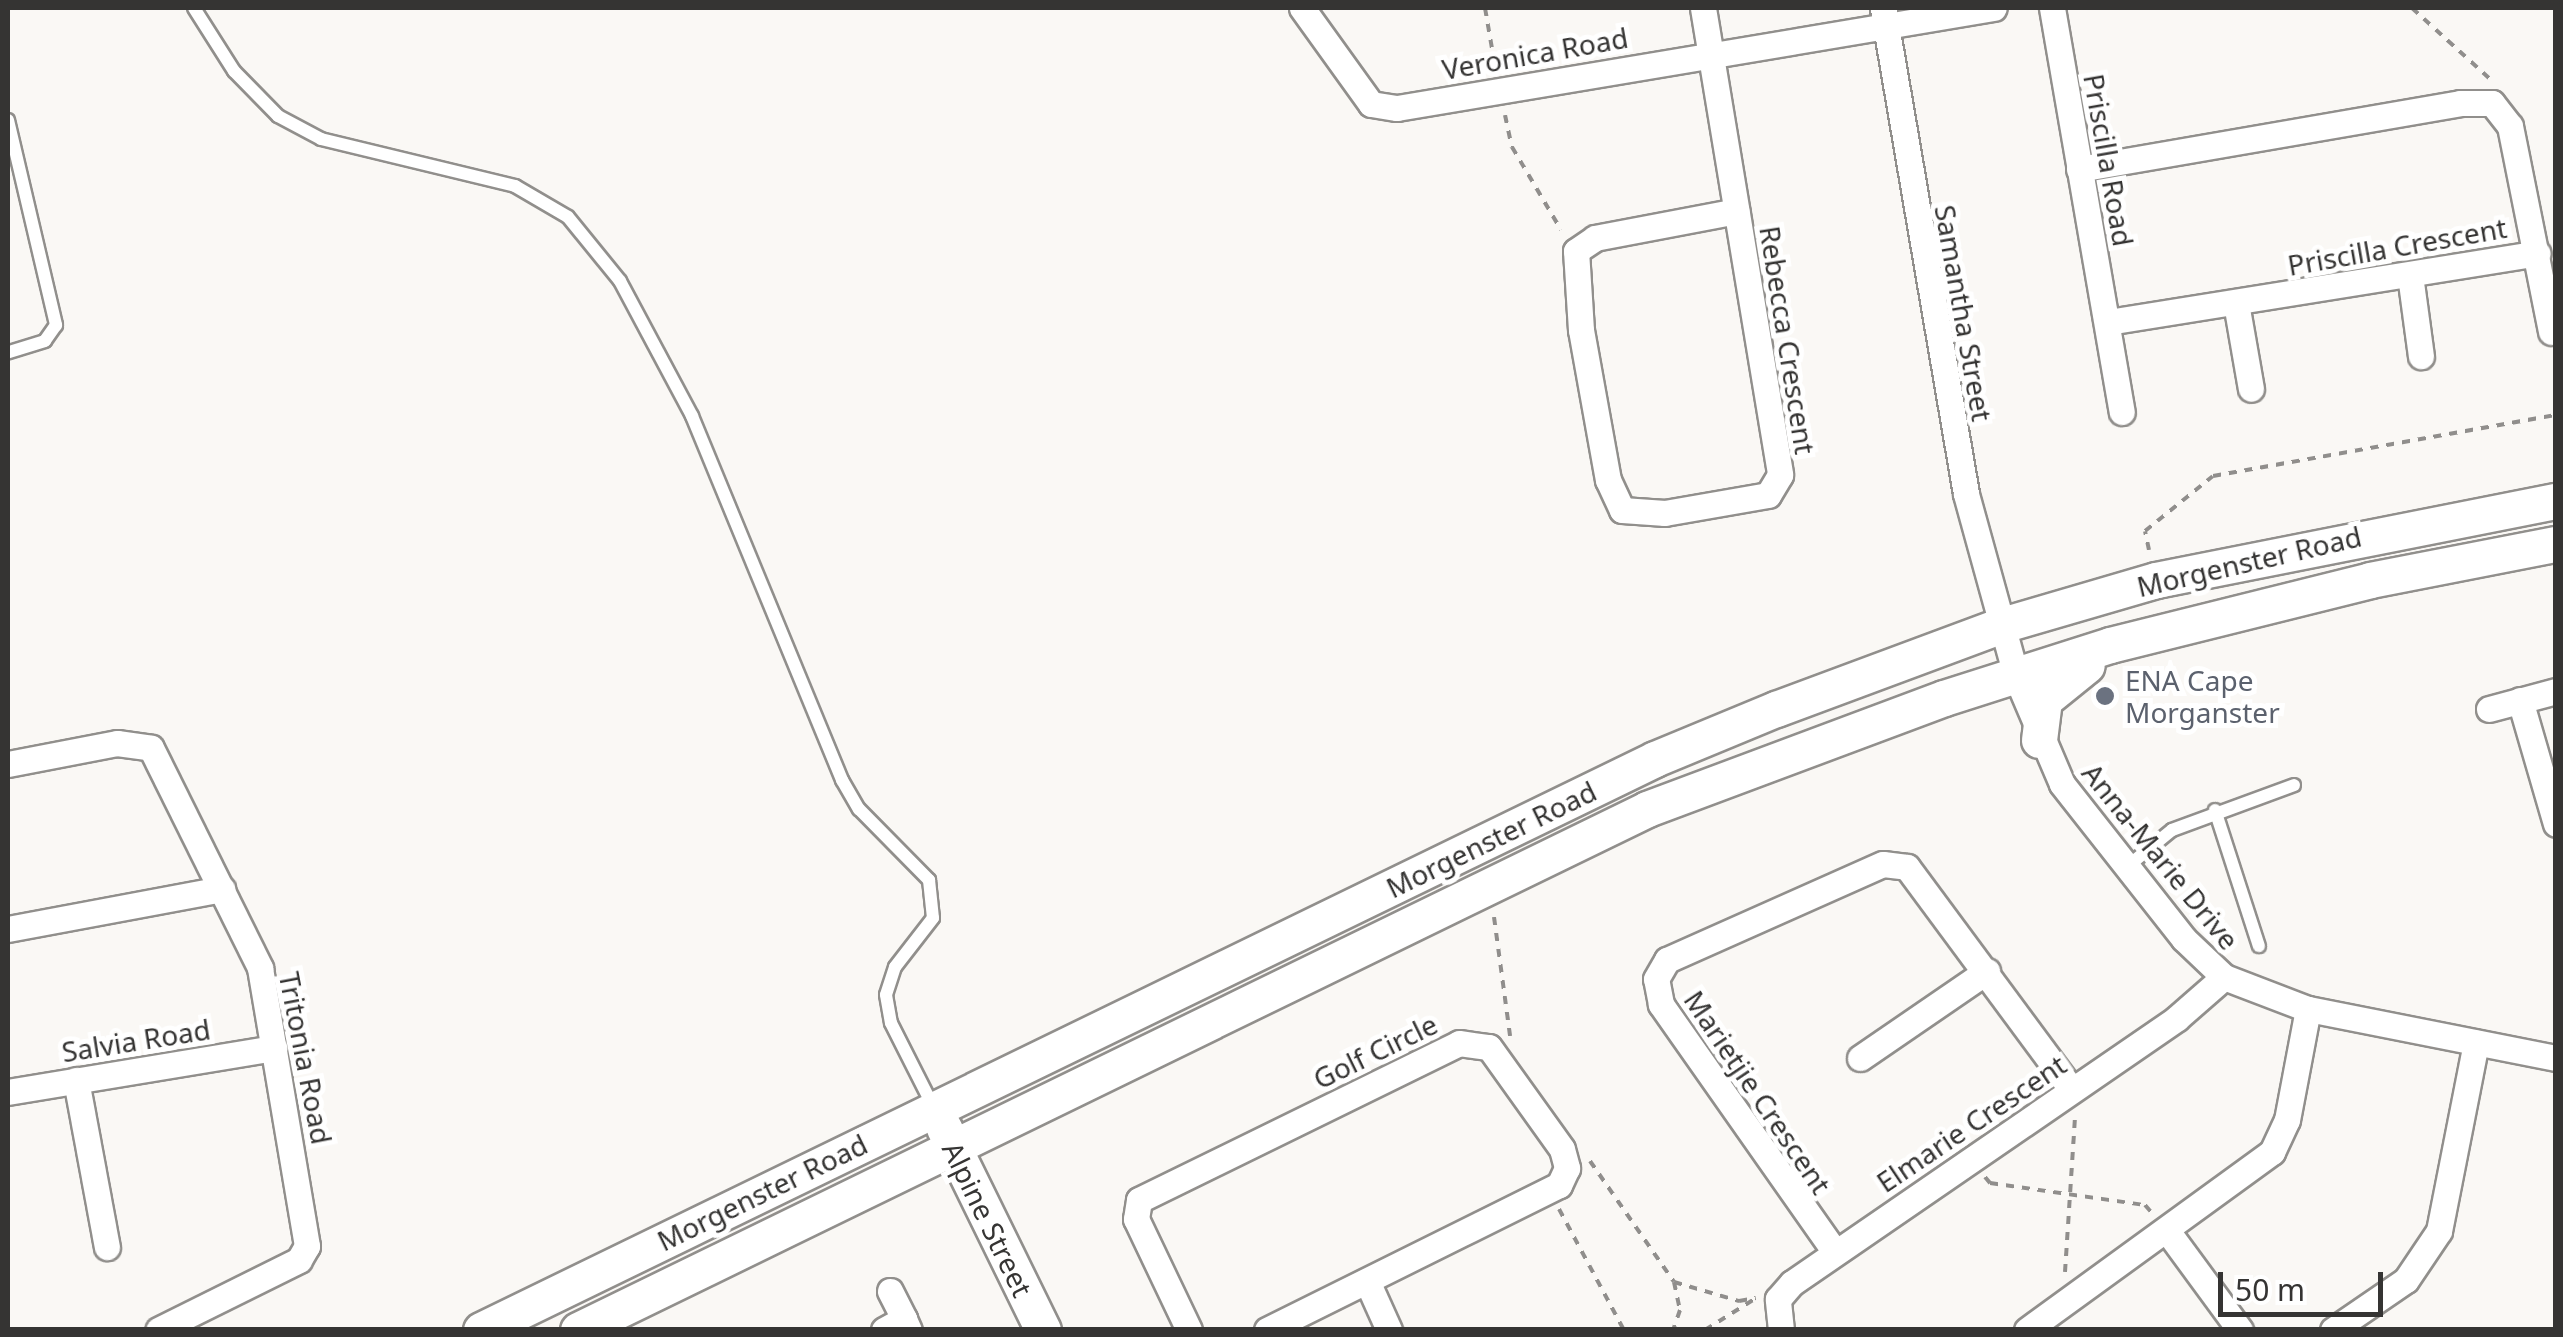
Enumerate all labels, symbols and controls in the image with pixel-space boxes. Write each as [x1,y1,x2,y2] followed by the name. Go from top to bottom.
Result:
[1439,20,1631,86] street label: Veronica Road
[2077,71,2141,249] street label: Priscilla Road
[1928,202,2000,424] street label: Samantha Street
[2285,210,2509,282] street label: Priscilla Crescent
[1753,223,1823,457] street label: Rebecca Crescent
[2133,519,2365,603] street label: Morgenster Road
[2125,663,2280,729] place label: ENA Cape Morganster
[2094,685,2116,707] marker: ENA Cape Morganster
[2076,756,2246,956] street label: Anna-Marie Drive
[1381,774,1601,904] street label: Morgenster Road
[273,969,339,1147] street label: Tritonia Road
[1678,984,1838,1200] street label: Marietjie Crescent
[1307,1007,1443,1095] street label: Golf Circle
[59,1012,213,1068] street label: Salvia Road
[1870,1047,2072,1199] street label: Elmarie Crescent
[652,1127,872,1257] street label: Morgenster Road
[936,1136,1040,1302] street label: Alpine Street
[2223,1252,2388,1314] scale bar
[2235,1269,2305,1310] text: 50 m

